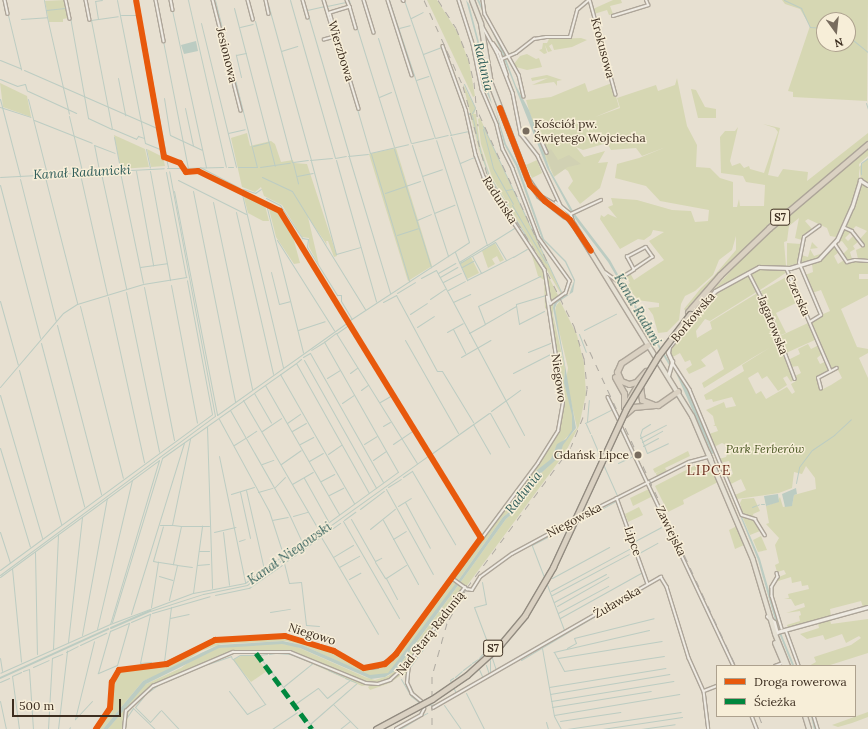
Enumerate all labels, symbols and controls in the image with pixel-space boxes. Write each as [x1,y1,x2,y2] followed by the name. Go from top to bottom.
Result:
[816,12,856,52] north arrow
[588,16,618,80] street label: Krokusowa
[325,19,357,83] street label: Wierzbowa
[213,26,241,84] street label: Jesionowa
[833,35,845,50] text: N
[470,41,496,93] water label: Radunia
[534,117,646,145] place label: Kościół pw. Świętego Wojciecha
[521,126,531,136] marker: Kościół pw. Świętego Wojciecha
[33,163,131,183] water label: Kanał Radunicki
[479,174,521,226] street label: Raduńska
[770,208,790,226] road number: S7
[610,271,664,349] water label: Kanał Raduni
[782,272,814,318] street label: Czerska
[668,289,718,345] street label: Borkowska
[755,293,791,357] street label: Jagatowska
[548,353,570,403] street label: Niegowo
[726,442,804,456] park label: Park Ferberów
[554,448,629,462] place label: Gdańsk Lipce
[632,449,644,461] marker: Gdańsk Lipce
[687,462,731,478] district label: LIPCE
[503,469,545,517] water label: Radunia
[544,499,604,541] street label: Niegowska
[653,504,689,558] street label: Zawiejska
[245,519,335,589] water label: Kanał Niegowski
[621,524,645,558] street label: Lipce
[591,583,643,621] street label: Żuławska
[393,588,467,678] street label: Nad Starą Radunią
[286,620,338,648] street label: Niegowo
[483,639,503,657] road number: S7
[716,665,856,717] legend
[754,674,847,689] text: Droga rowerowa
[14,691,123,717] scale bar
[754,694,796,709] text: Ścieżka
[19,698,54,713] text: 500 m

